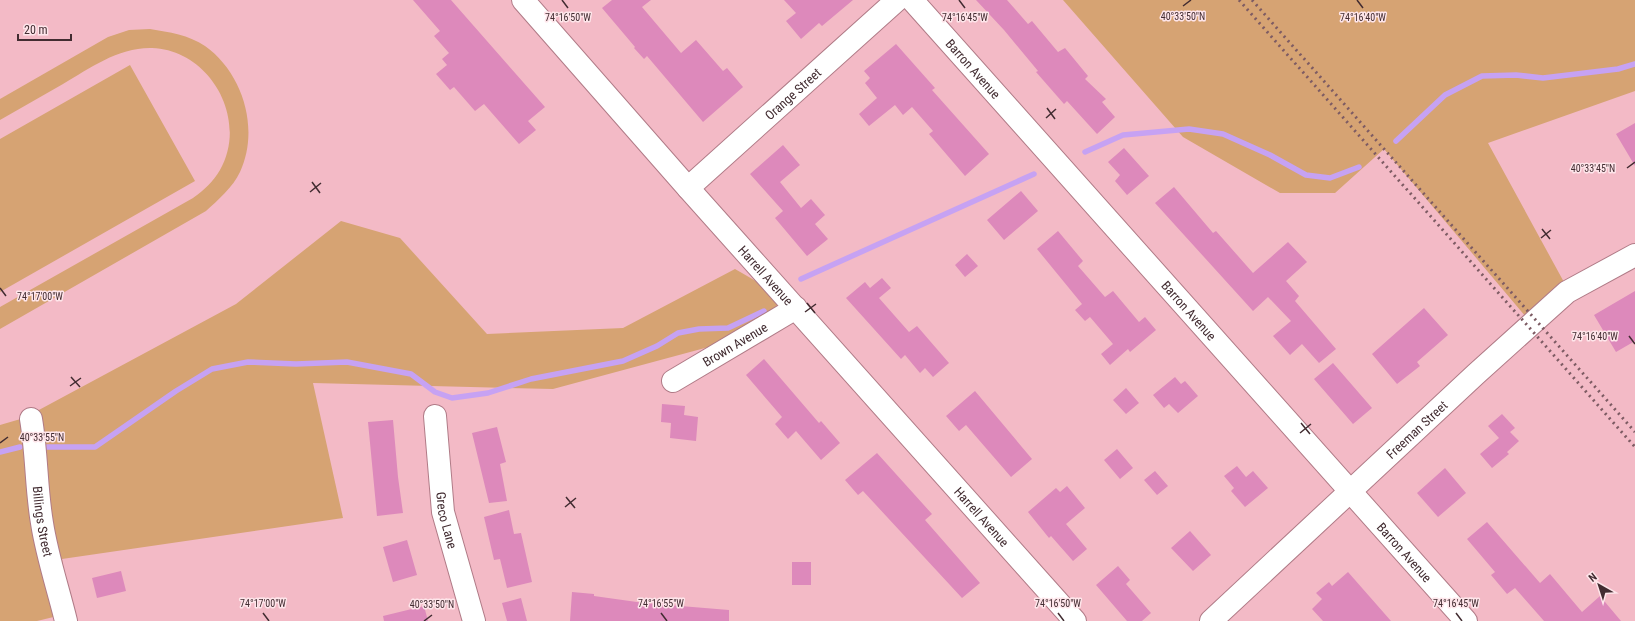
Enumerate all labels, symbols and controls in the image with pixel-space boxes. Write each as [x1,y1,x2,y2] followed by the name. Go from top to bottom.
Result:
[1161,11,1205,22] text: 40°33'50"N
[545,12,591,23] text: 74°16'50"W
[942,12,988,23] text: 74°16'45"W
[1340,12,1386,23] text: 74°16'40"W
[18,16,71,42] scale bar
[24,23,48,37] text: 20 m
[943,36,1003,102] street label: Barron Avenue
[762,65,824,123] street label: Orange Street
[1571,163,1615,174] text: 40°33'45"N
[735,243,796,308] street label: Harrell Avenue
[1158,278,1219,344] street label: Barron Avenue
[17,291,63,302] text: 74°17'00"W
[700,320,770,370] street label: Brown Avenue
[1572,331,1618,342] text: 74°16'40"W
[1383,398,1451,462] street label: Freeman Street
[20,432,64,443] text: 40°33'55"N
[951,484,1012,550] street label: Harrell Avenue
[30,485,56,558] street label: Billings Street
[433,491,460,550] street label: Greco Lane
[1374,520,1435,585] street label: Barron Avenue
[1579,565,1619,605] north arrow
[1586,570,1600,585] text: N
[240,598,286,609] text: 74°17'00"W
[638,598,684,609] text: 74°16'55"W
[1035,598,1081,609] text: 74°16'50"W
[1433,598,1479,609] text: 74°16'45"W
[410,599,454,610] text: 40°33'50"N

